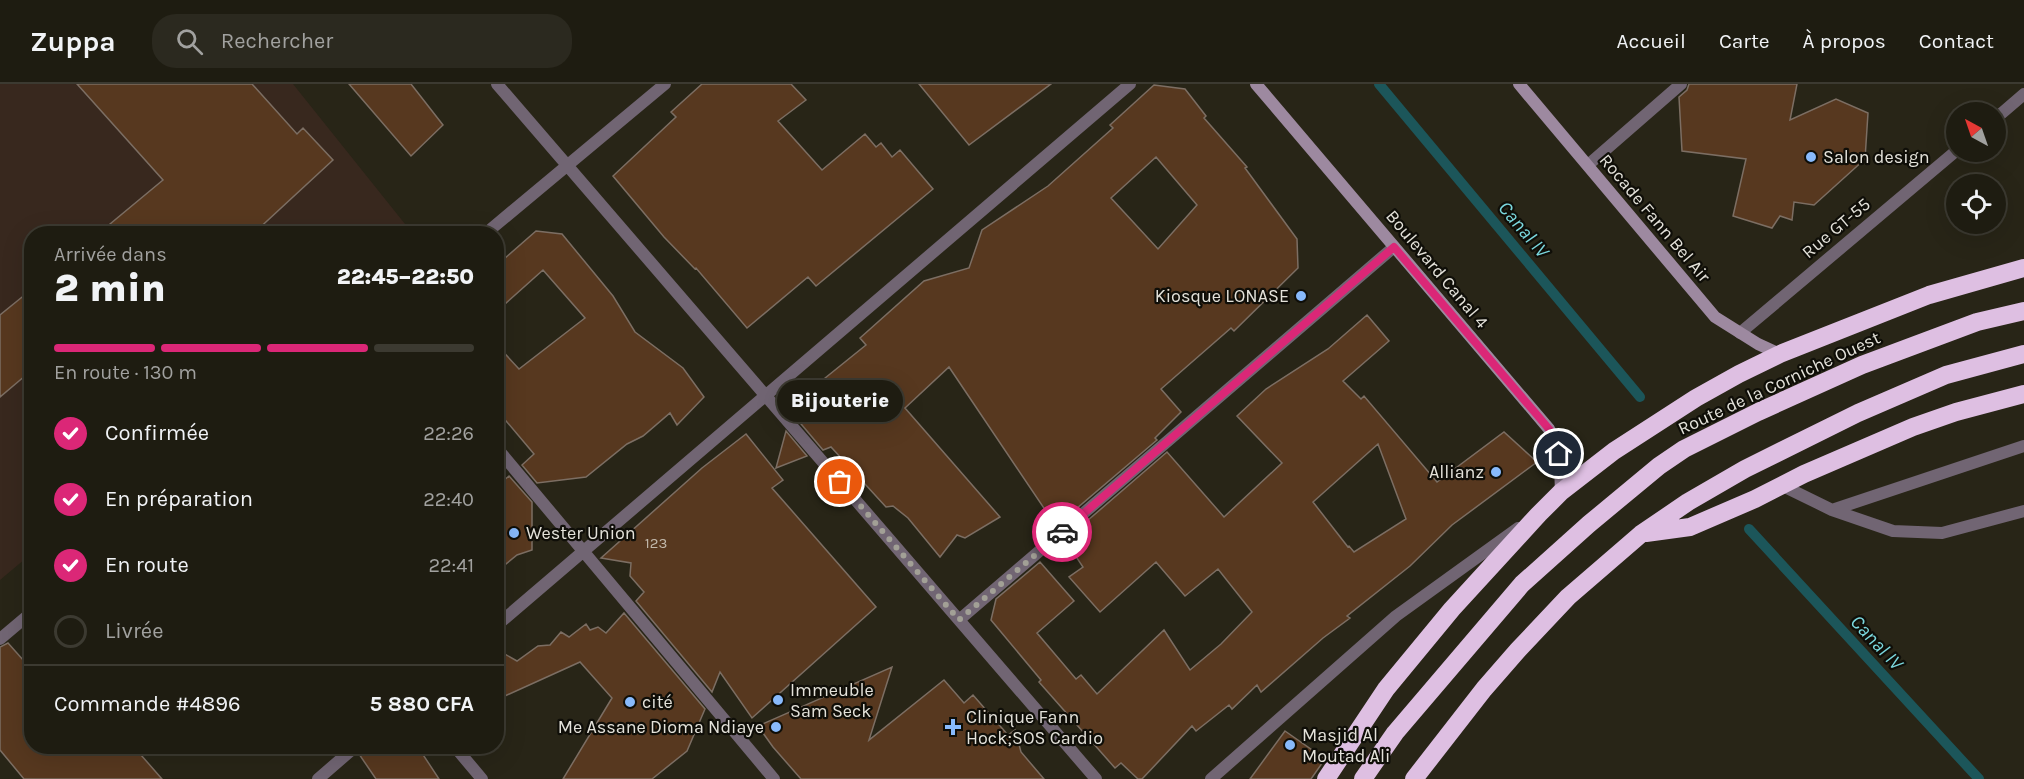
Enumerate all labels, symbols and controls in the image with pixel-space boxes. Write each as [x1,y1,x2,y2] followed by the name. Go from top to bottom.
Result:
[152,14,572,68] search box
[30,25,116,58] text: Zuppa
[173,25,206,58] icon: search
[221,28,333,54] text: Rechercher
[1617,29,1686,53] text: Accueil
[1719,29,1770,53] text: Carte
[1803,29,1886,53] text: À propos
[1919,29,1994,53] text: Contact
[1946,102,2006,162] north arrow
[1946,102,2006,234] map controls
[1823,146,1930,168] place label: Salon design
[1595,149,1716,287] street label: Rocade Fann Bel Air
[1804,150,1818,164] marker: Salon design
[1946,174,2006,234] button: locate
[1797,193,1875,263] street label: Rue GT-55
[1493,196,1554,263] water label: Canal IV
[1381,205,1493,333] street label: Boulevard Canal 4
[54,243,167,266] text: Arrivée dans
[337,264,474,290] text: 22:45–22:50
[54,265,166,311] text: 2 min
[1155,285,1289,307] place label: Kiosque LONASE
[1294,289,1308,303] marker: Kiosque LONASE
[1674,326,1884,440] street label: Route de la Corniche Ouest
[54,361,197,384] text: En route · 130 m
[777,380,903,422] callout: Bijouterie
[791,389,889,412] text: Bijouterie
[54,417,87,450] icon: check
[105,420,209,446] text: Confirmée
[423,422,474,445] text: 22:26
[1533,428,1584,479] pin
[1542,437,1575,470] icon: home
[814,456,865,507] pin
[1429,461,1484,483] place label: Allianz
[823,465,856,498] icon: bag
[1489,465,1503,479] marker: Allianz
[54,483,87,516] icon: check
[105,486,253,512] text: En préparation
[423,488,474,511] text: 22:40
[1032,502,1092,562] courier
[1046,516,1079,549] icon: car
[526,522,636,544] place label: Wester Union
[507,526,521,540] marker: Wester Union
[645,534,667,552] house number: 123
[54,549,87,582] icon: check
[105,552,189,578] text: En route
[428,554,474,577] text: 22:41
[1846,610,1908,675] water label: Canal IV
[105,618,163,644] text: Livrée
[790,679,874,722] place label: Immeuble Sam Seck
[54,691,241,717] text: Commande #4896
[369,691,474,717] text: 5 880 CFA
[642,691,673,713] place label: cité
[771,693,785,707] marker: Immeuble Sam Seck
[623,695,637,709] marker: cité
[966,706,1103,749] place label: Clinique Fann Hock;SOS Cardio
[558,716,764,738] place label: Me Assane Dioma Ndiaye
[944,718,962,736] marker: Clinique Fann Hock;SOS Cardio
[769,720,783,734] marker: Me Assane Dioma Ndiaye
[1302,724,1390,767] place label: Masjid Al Moutad Ali
[1283,738,1297,752] marker: Masjid Al Moutad Ali

